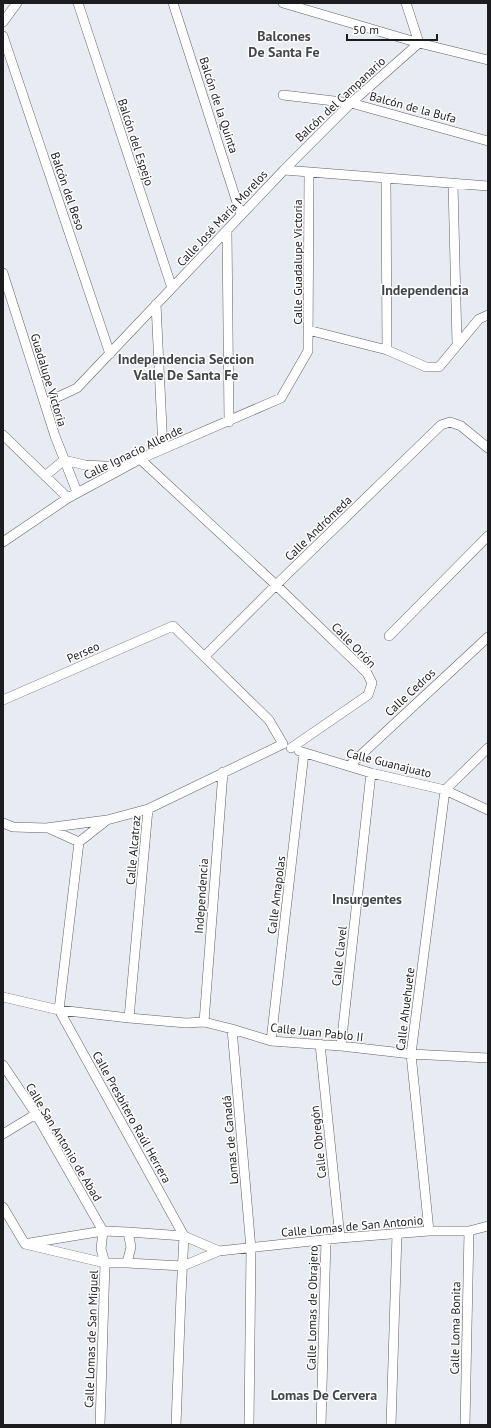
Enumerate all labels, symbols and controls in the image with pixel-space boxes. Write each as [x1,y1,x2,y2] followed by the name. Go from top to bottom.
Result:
[347,16,437,42] scale bar
[353,22,379,37] text: 50 m
[248,27,320,61] district label: Balcones De Santa Fe
[292,53,388,145] street label: Balcón del Campanario
[196,55,242,155] street label: Balcón de la Quinta
[368,88,458,126] street label: Balcón de la Bufa
[115,97,157,187] street label: Balcón del Espejo
[48,150,88,232] street label: Balcón del Beso
[173,167,271,269] street label: Calle José María Morelos
[290,199,305,325] street label: Calle Guadalupe Victoria
[381,281,469,299] district label: Independencia
[28,332,70,428] street label: Guadalupe Victoria
[118,350,254,384] district label: Independencia Seccion Valle De Santa Fe
[81,421,185,483] street label: Calle Ignacio Allende
[281,492,355,564] street label: Calle Andrómeda
[329,619,379,671] street label: Calle Orión
[64,638,102,666] street label: Perseo
[382,665,438,719] street label: Calle Cedros
[345,745,433,781] street label: Calle Guanajuato
[122,815,144,885] street label: Calle Alcatraz
[264,855,288,935] street label: Calle Amapolas
[191,858,211,934] street label: Independencia
[332,890,402,908] district label: Insurgentes
[328,925,350,987] street label: Calle Clavel
[392,966,418,1052] street label: Calle Ahuehuete
[270,1020,364,1044] street label: Calle Juan Pablo II
[89,1048,175,1186] street label: Calle Presbítero Raúl Herrera
[23,1080,105,1204] street label: Calle San Antonio de Abad
[219,1095,241,1185] street label: Lomas de Canadá
[307,1105,329,1179] street label: Calle Obregón
[280,1212,424,1240] street label: Calle Lomas de San Antonio
[303,1245,321,1371] street label: Calle Lomas de Obrajero
[81,1269,101,1408] street label: Calle Lomas de San Miguel
[447,1281,463,1375] street label: Calle Loma Bonita
[271,1386,377,1404] district label: Lomas De Cervera

